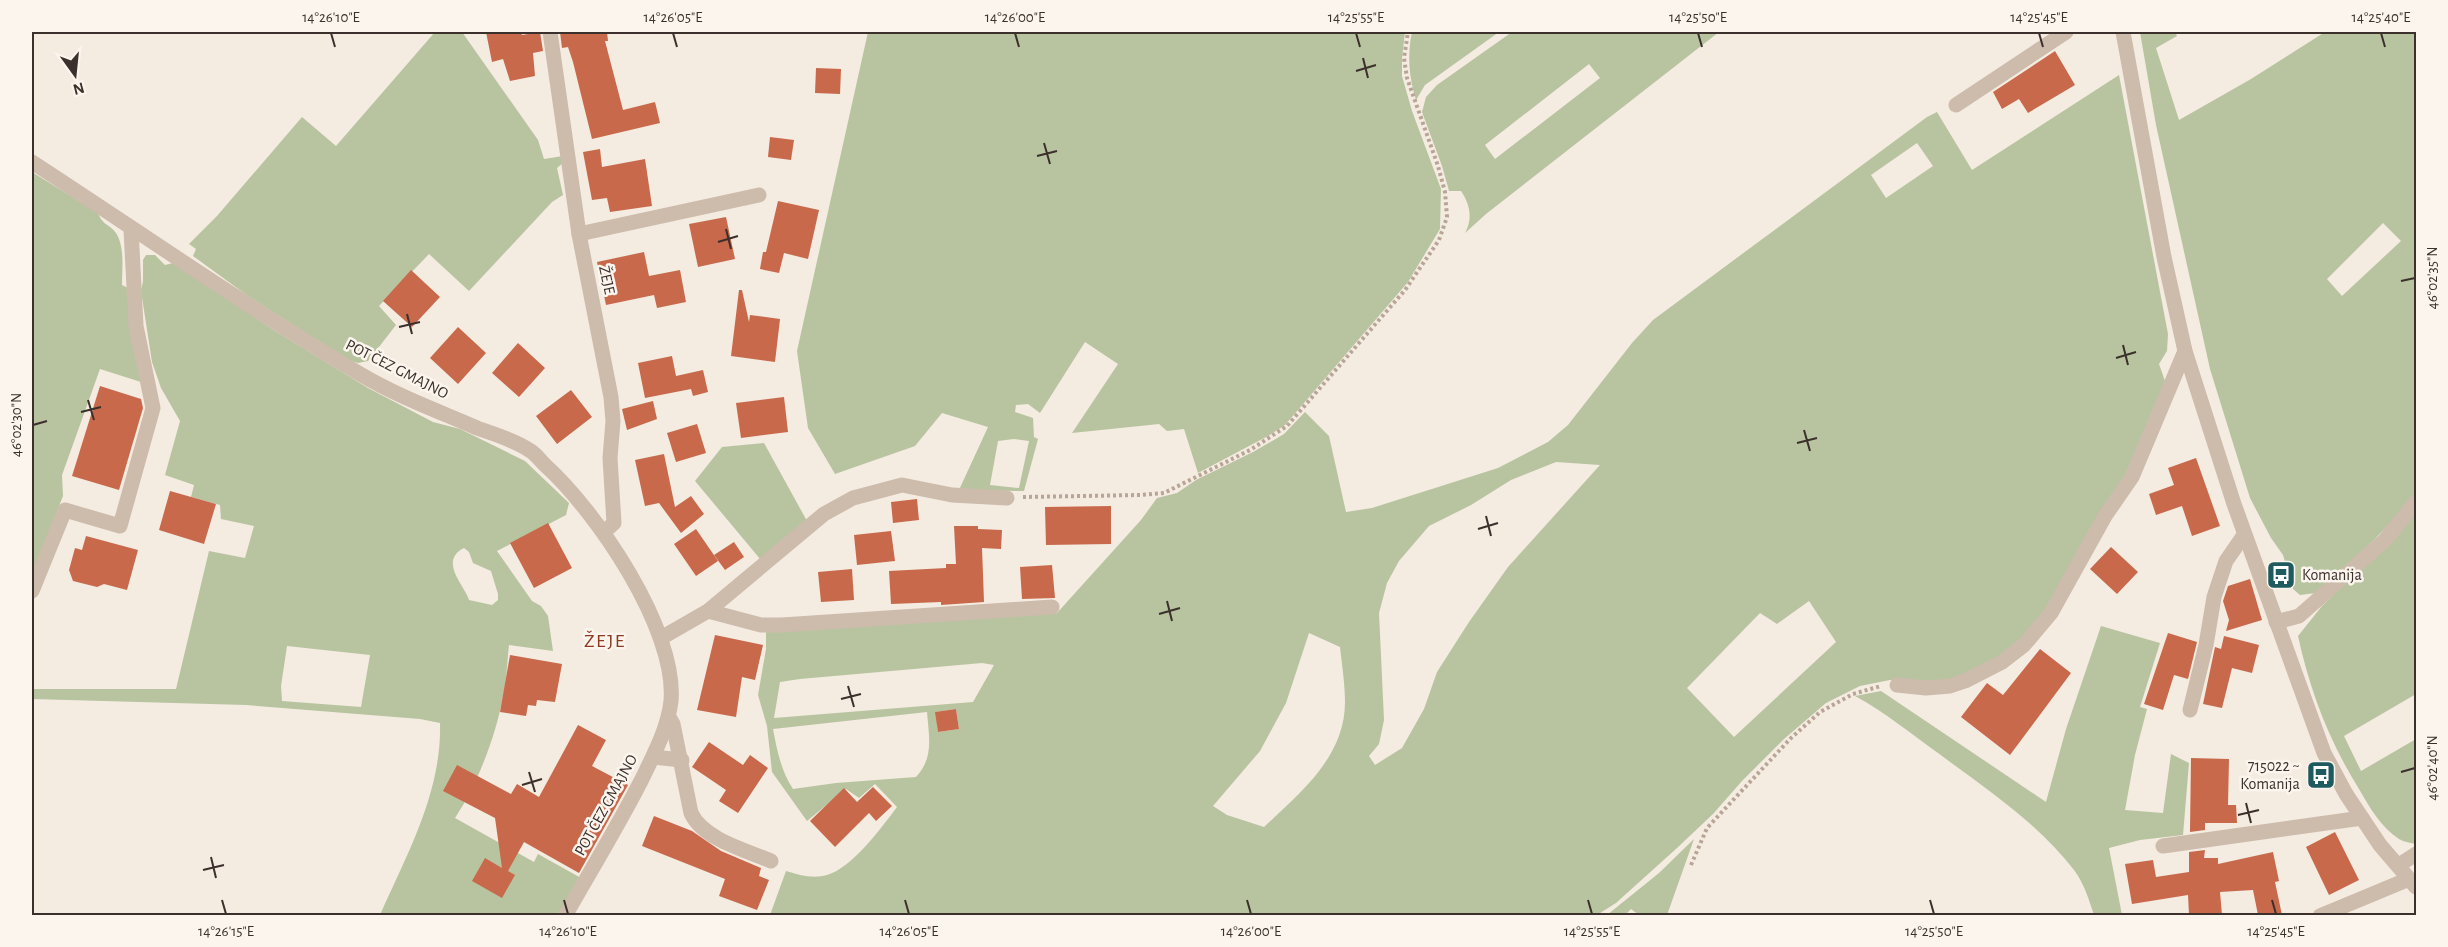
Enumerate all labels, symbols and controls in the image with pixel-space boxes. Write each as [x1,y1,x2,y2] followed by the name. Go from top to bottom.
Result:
[302,10,360,25] text: 14°26'10"E
[644,10,702,25] text: 14°26'05"E
[985,10,1045,25] text: 14°26'00"E
[1328,10,1384,25] text: 14°25'55"E
[1669,10,1727,25] text: 14°25'50"E
[2010,10,2068,25] text: 14°25'45"E
[2352,10,2410,25] text: 14°25'40"E
[45,45,105,105] north arrow
[71,79,86,98] text: N
[2425,247,2440,309] text: 46°02'35"N
[596,264,620,296] street label: ŽEJE
[343,335,452,402] street label: POT ČEZ GMAJNO
[9,393,24,457] text: 46°02'30"N
[2265,559,2297,591] bus stop icon: Komanija
[2302,567,2362,584] place label: Komanija
[584,630,626,651] district label: ŽEJE
[2425,735,2440,801] text: 46°02'40"N
[570,751,640,858] street label: POT ČEZ GMAJNO
[2240,758,2300,793] place label: 715022 ~ Komanija
[2305,759,2337,791] bus stop icon: 715022 ~ Komanija
[198,924,254,939] text: 14°26'15"E
[539,924,597,939] text: 14°26'10"E
[880,924,938,939] text: 14°26'05"E
[1221,924,1281,939] text: 14°26'00"E
[1564,924,1620,939] text: 14°25'55"E
[1905,924,1963,939] text: 14°25'50"E
[2247,924,2305,939] text: 14°25'45"E

